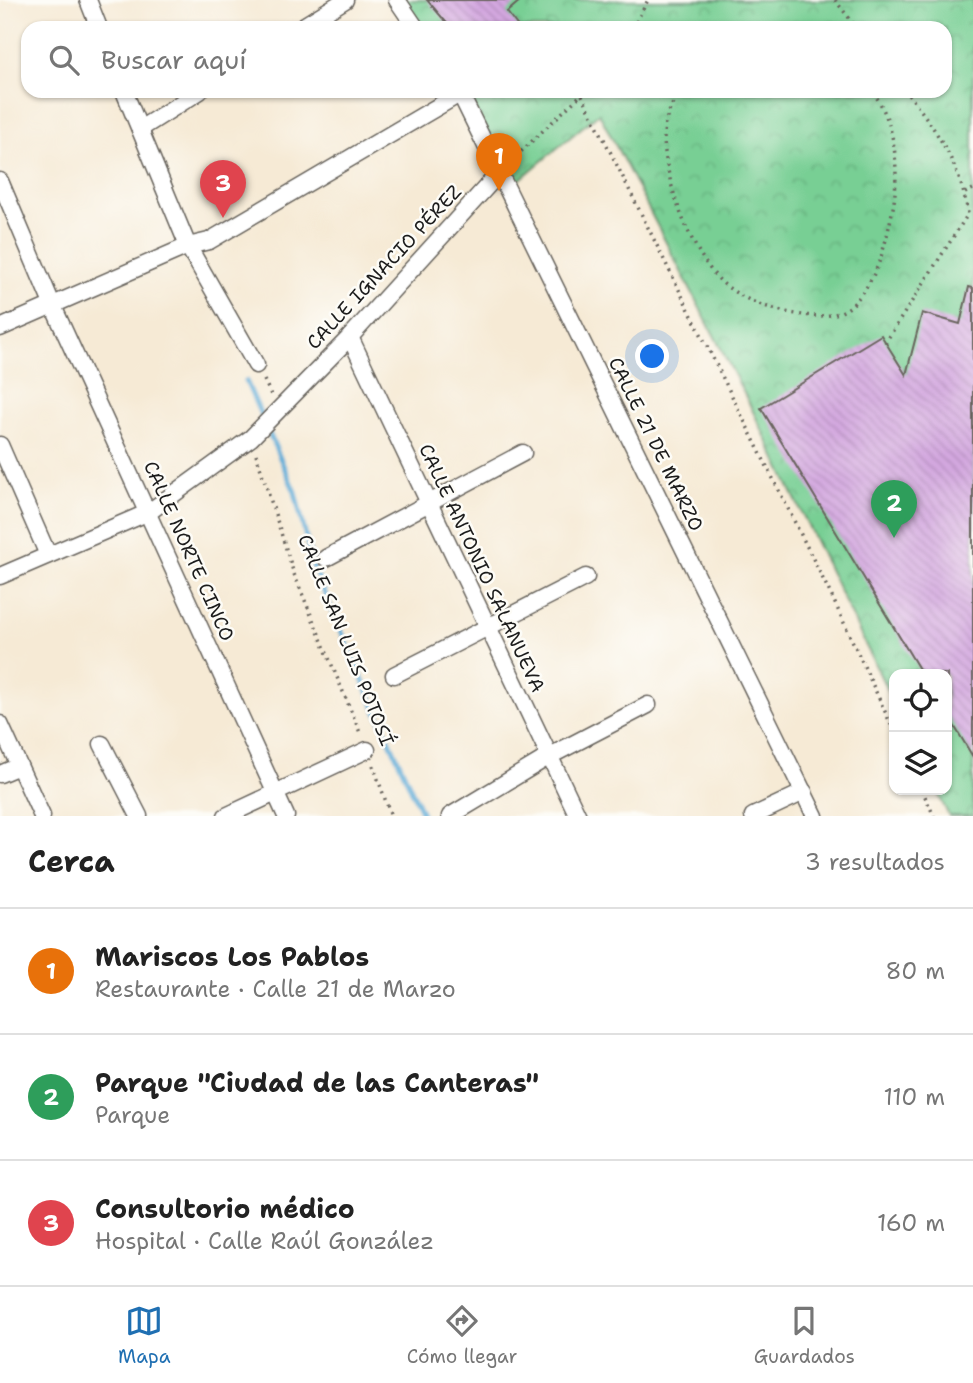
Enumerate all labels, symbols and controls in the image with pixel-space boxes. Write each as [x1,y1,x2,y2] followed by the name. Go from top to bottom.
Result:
[21,21,952,98] search box
[45,41,83,79] icon: search
[101,42,247,77] text: Buscar aquí
[476,133,522,191] pin: 1
[200,160,246,218] pin: 3
[300,179,467,354] street label: CALLE IGNACIO PÉREZ
[635,339,669,373] your location
[603,353,709,535] street label: CALLE 21 DE MARZO
[413,440,551,696] street label: CALLE ANTONIO SALANUEVA
[138,457,240,645] street label: CALLE NORTE CINCO
[871,480,917,538] pin: 2
[292,530,401,749] street label: CALLE SAN LUIS POTOSÍ
[889,669,952,795] map controls
[889,669,952,732] button: locate
[889,732,952,795] button: layers
[28,841,115,882] text: Cerca
[805,847,945,877] text: 3 resultados
[95,939,369,974] text: Mariscos Los Pablos
[46,956,56,986] text: 1
[886,956,945,986] text: 80 m
[95,974,456,1004] text: Restaurante · Calle 21 de Marzo
[95,1065,539,1100] text: Parque "Ciudad de las Canteras"
[43,1082,59,1112] text: 2
[883,1082,945,1112] text: 110 m
[95,1100,170,1130] text: Parque
[95,1191,355,1226] text: Consultorio médico
[43,1208,59,1238] text: 3
[877,1208,945,1238] text: 160 m
[95,1226,434,1256] text: Hospital · Calle Raúl González
[118,1302,171,1369] tab: Mapa
[407,1302,518,1369] tab: Cómo llegar
[754,1302,855,1369] tab: Guardados

